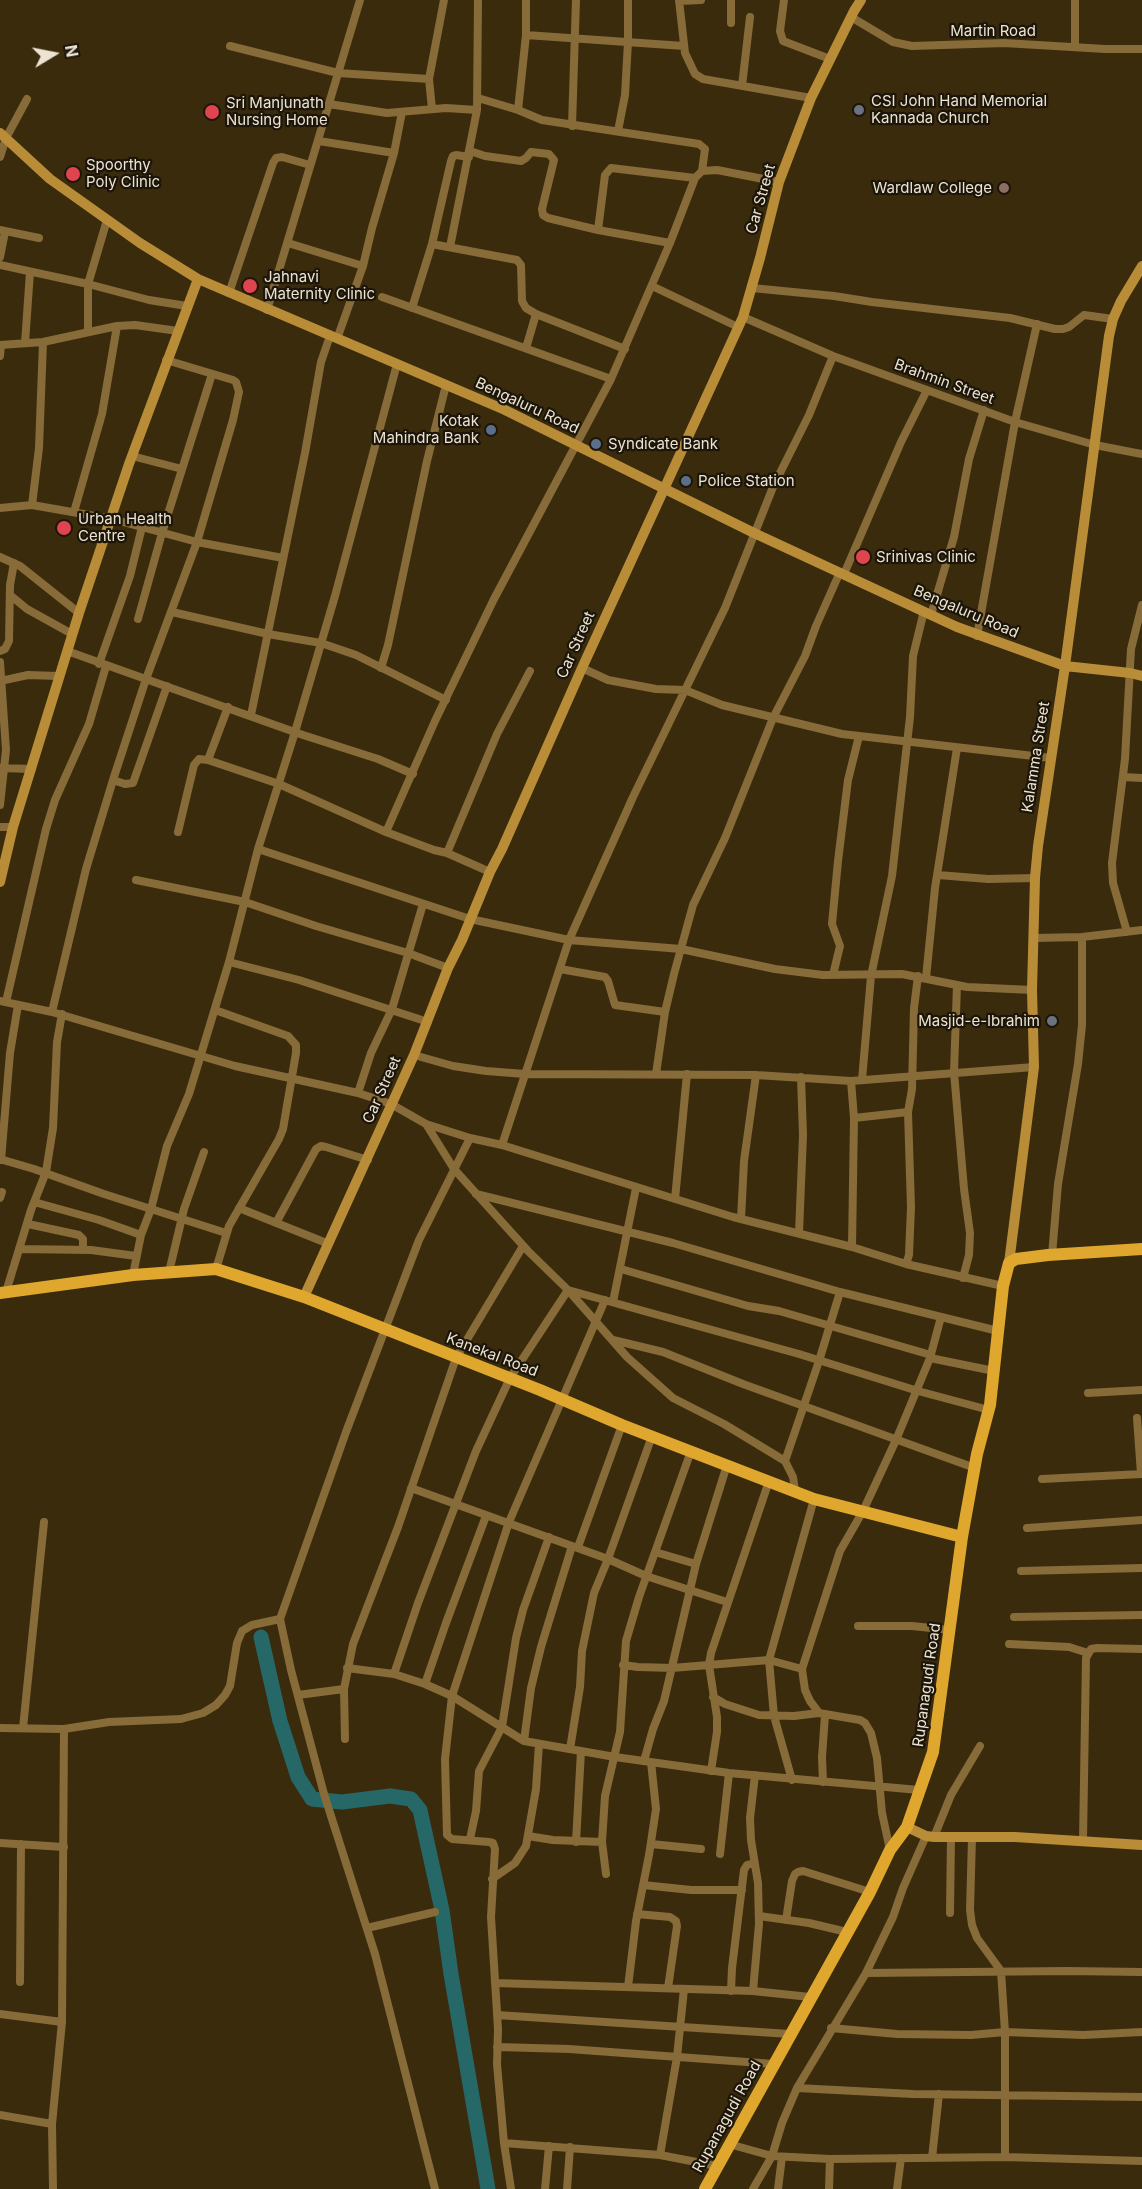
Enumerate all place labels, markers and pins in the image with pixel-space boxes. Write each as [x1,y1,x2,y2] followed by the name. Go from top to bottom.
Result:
[871,92,1047,127] place label: CSI John Hand Memorial Kannada Church
[226,94,328,129] place label: Sri Manjunath Nursing Home
[203,103,221,121] marker: Sri Manjunath Nursing Home
[852,103,866,117] marker: CSI John Hand Memorial Kannada Church
[86,156,160,191] place label: Spoorthy Poly Clinic
[64,165,82,183] marker: Spoorthy Poly Clinic
[873,179,992,197] place label: Wardlaw College
[997,181,1011,195] marker: Wardlaw College
[264,268,375,303] place label: Jahnavi Maternity Clinic
[241,277,259,295] marker: Jahnavi Maternity Clinic
[373,412,479,447] place label: Kotak Mahindra Bank
[484,423,498,437] marker: Kotak Mahindra Bank
[608,435,718,453] place label: Syndicate Bank
[589,437,603,451] marker: Syndicate Bank
[698,472,795,490] place label: Police Station
[679,474,693,488] marker: Police Station
[78,510,172,545] place label: Urban Health Centre
[55,519,73,537] marker: Urban Health Centre
[854,548,872,566] marker: Srinivas Clinic
[876,548,976,566] place label: Srinivas Clinic
[918,1012,1040,1030] place label: Masjid-e-Ibrahim
[1045,1014,1059,1028] marker: Masjid-e-Ibrahim

